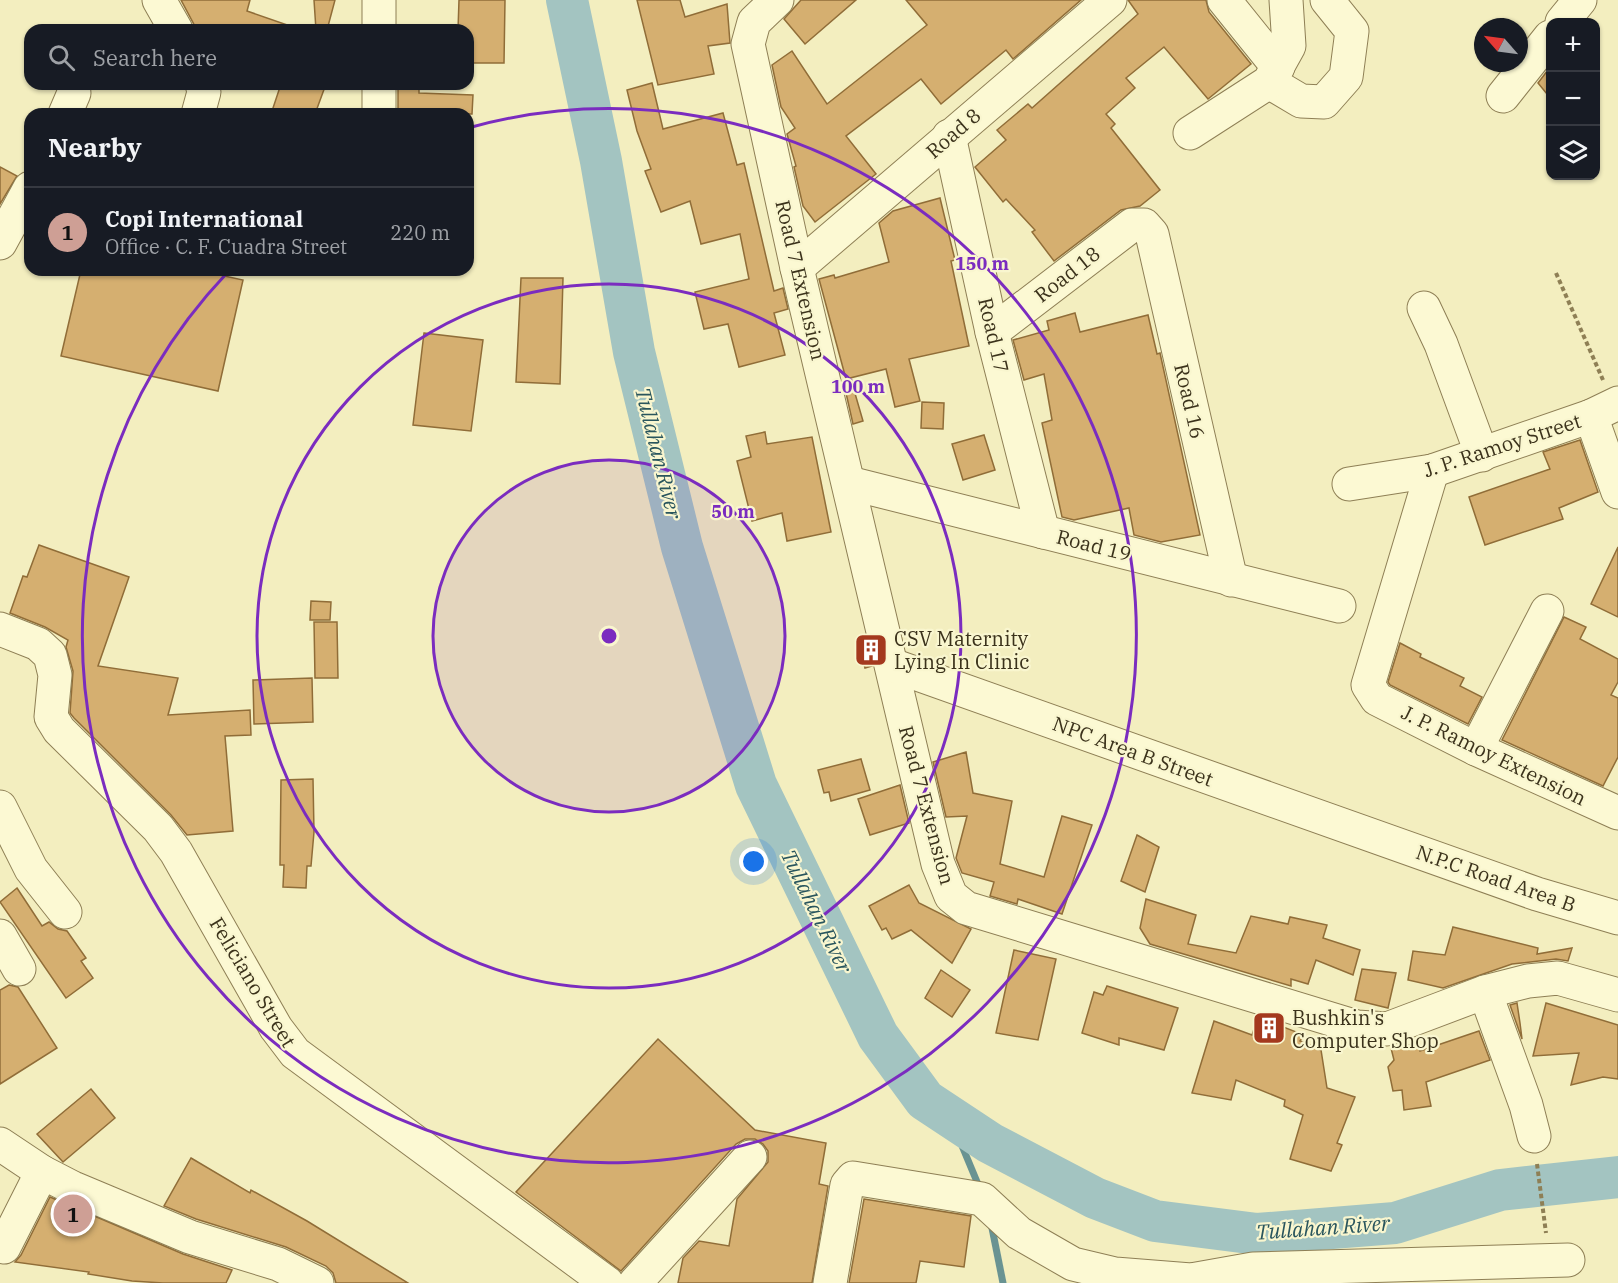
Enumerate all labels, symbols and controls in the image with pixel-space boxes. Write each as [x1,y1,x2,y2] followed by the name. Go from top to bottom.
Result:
[1474,18,1528,72] north arrow
[1546,18,1600,180] map controls
[1546,18,1600,72] button: +
[24,24,474,90] search box
[45,41,78,74] icon: search
[93,43,217,72] text: Search here
[1546,72,1600,126] button: −
[920,102,986,164] street label: Road 8
[1546,126,1600,180] button: layers
[48,130,142,164] text: Nearby
[769,197,833,363] street label: Road 7 Extension
[105,204,303,233] text: Copi International
[62,219,74,246] text: 1
[390,219,450,246] text: 220 m
[105,233,347,260] text: Office · C. F. Cuadra Street
[1029,240,1105,308] street label: Road 18
[955,252,1010,275] text: 150 m
[972,295,1016,375] street label: Road 17
[1168,361,1212,441] street label: Road 16
[831,375,886,398] text: 100 m
[629,384,689,522] water label: Tullahan River
[1420,407,1584,483] street label: J. P. Ramoy Street
[711,500,755,523] text: 50 m
[1054,523,1134,567] street label: Road 19
[894,625,1030,675] place label: CSV Maternity Lying In Clinic
[599,626,619,646] centre of rings
[853,632,889,668] building icon: CSV Maternity Lying In Clinic
[1397,698,1591,812] street label: J. P. Ramoy Extension
[1049,709,1217,793] street label: NPC Area B Street
[893,722,961,888] street label: Road 7 Extension
[1413,838,1579,918] street label: N.P.C Road Area B
[775,845,859,978] water label: Tullahan River
[739,847,768,876] your location
[204,912,302,1052] street label: Feliciano Street
[1292,1004,1439,1054] place label: Bushkin's Computer Shop
[1251,1010,1287,1046] building icon: Bushkin's Computer Shop
[54,1192,92,1236] pin: 1
[1255,1208,1392,1246] water label: Tullahan River

